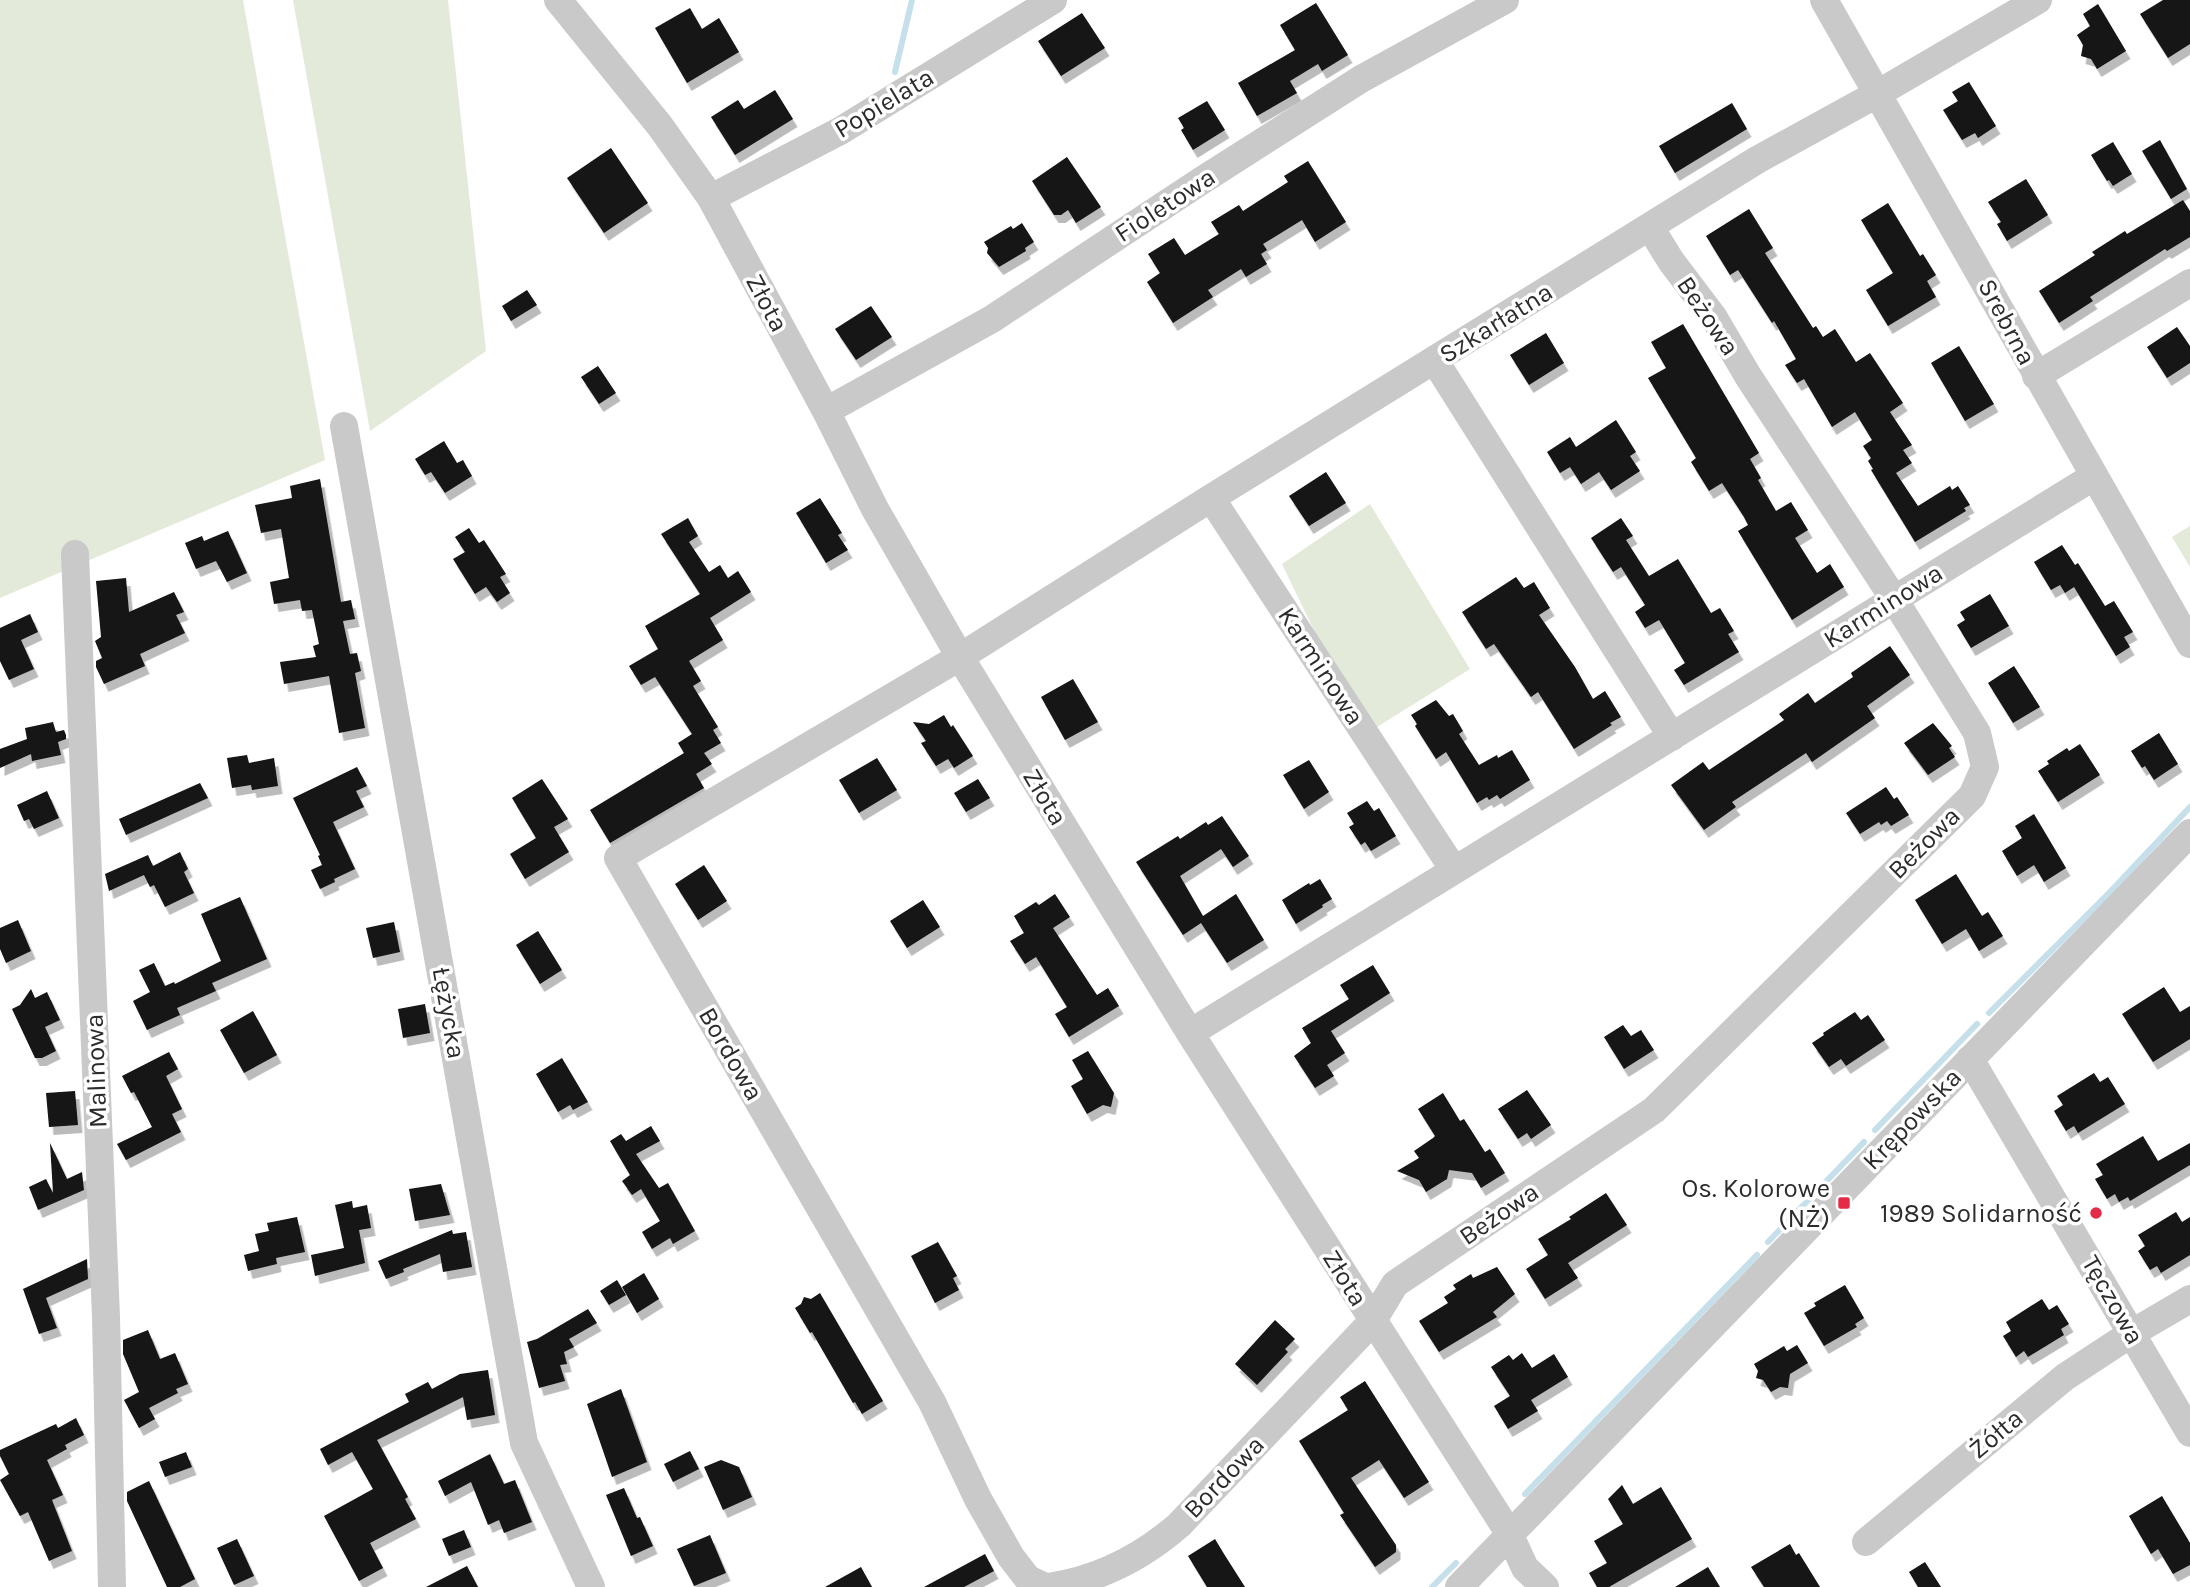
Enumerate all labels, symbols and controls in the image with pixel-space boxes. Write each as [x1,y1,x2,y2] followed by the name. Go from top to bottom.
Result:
[829,61,939,145] street label: Popielata
[1109,161,1221,249] street label: Fioletowa
[739,269,795,337] street label: Złota
[1670,270,1746,362] street label: Beżowa
[1971,274,2043,370] street label: Srebrna
[1434,276,1558,370] street label: Szkarłatna
[1818,557,1948,655] street label: Karminowa
[1271,601,1371,731] street label: Karminowa
[1016,763,1074,831] street label: Złota
[1881,800,1967,886] street label: Beżowa
[426,965,472,1061] street label: Łężycka
[692,1002,770,1106] street label: Bordowa
[79,1013,113,1129] street label: Malinowa
[1856,1062,1968,1176] street label: Krępowska
[1681,1173,1830,1234] place label: Os. Kolorowe (NŻ)
[1453,1176,1545,1252] street label: Beżowa
[1836,1195,1852,1211] marker: Os. Kolorowe (NŻ)
[1880,1198,2082,1229] place label: 1989 Solidarność
[2088,1205,2104,1221] marker: 1989 Solidarność
[1316,1244,1374,1312] street label: Złota
[2075,1250,2151,1350] street label: Tęczowa
[1963,1403,2029,1465] street label: Żółta
[1177,1429,1271,1525] street label: Bordowa

